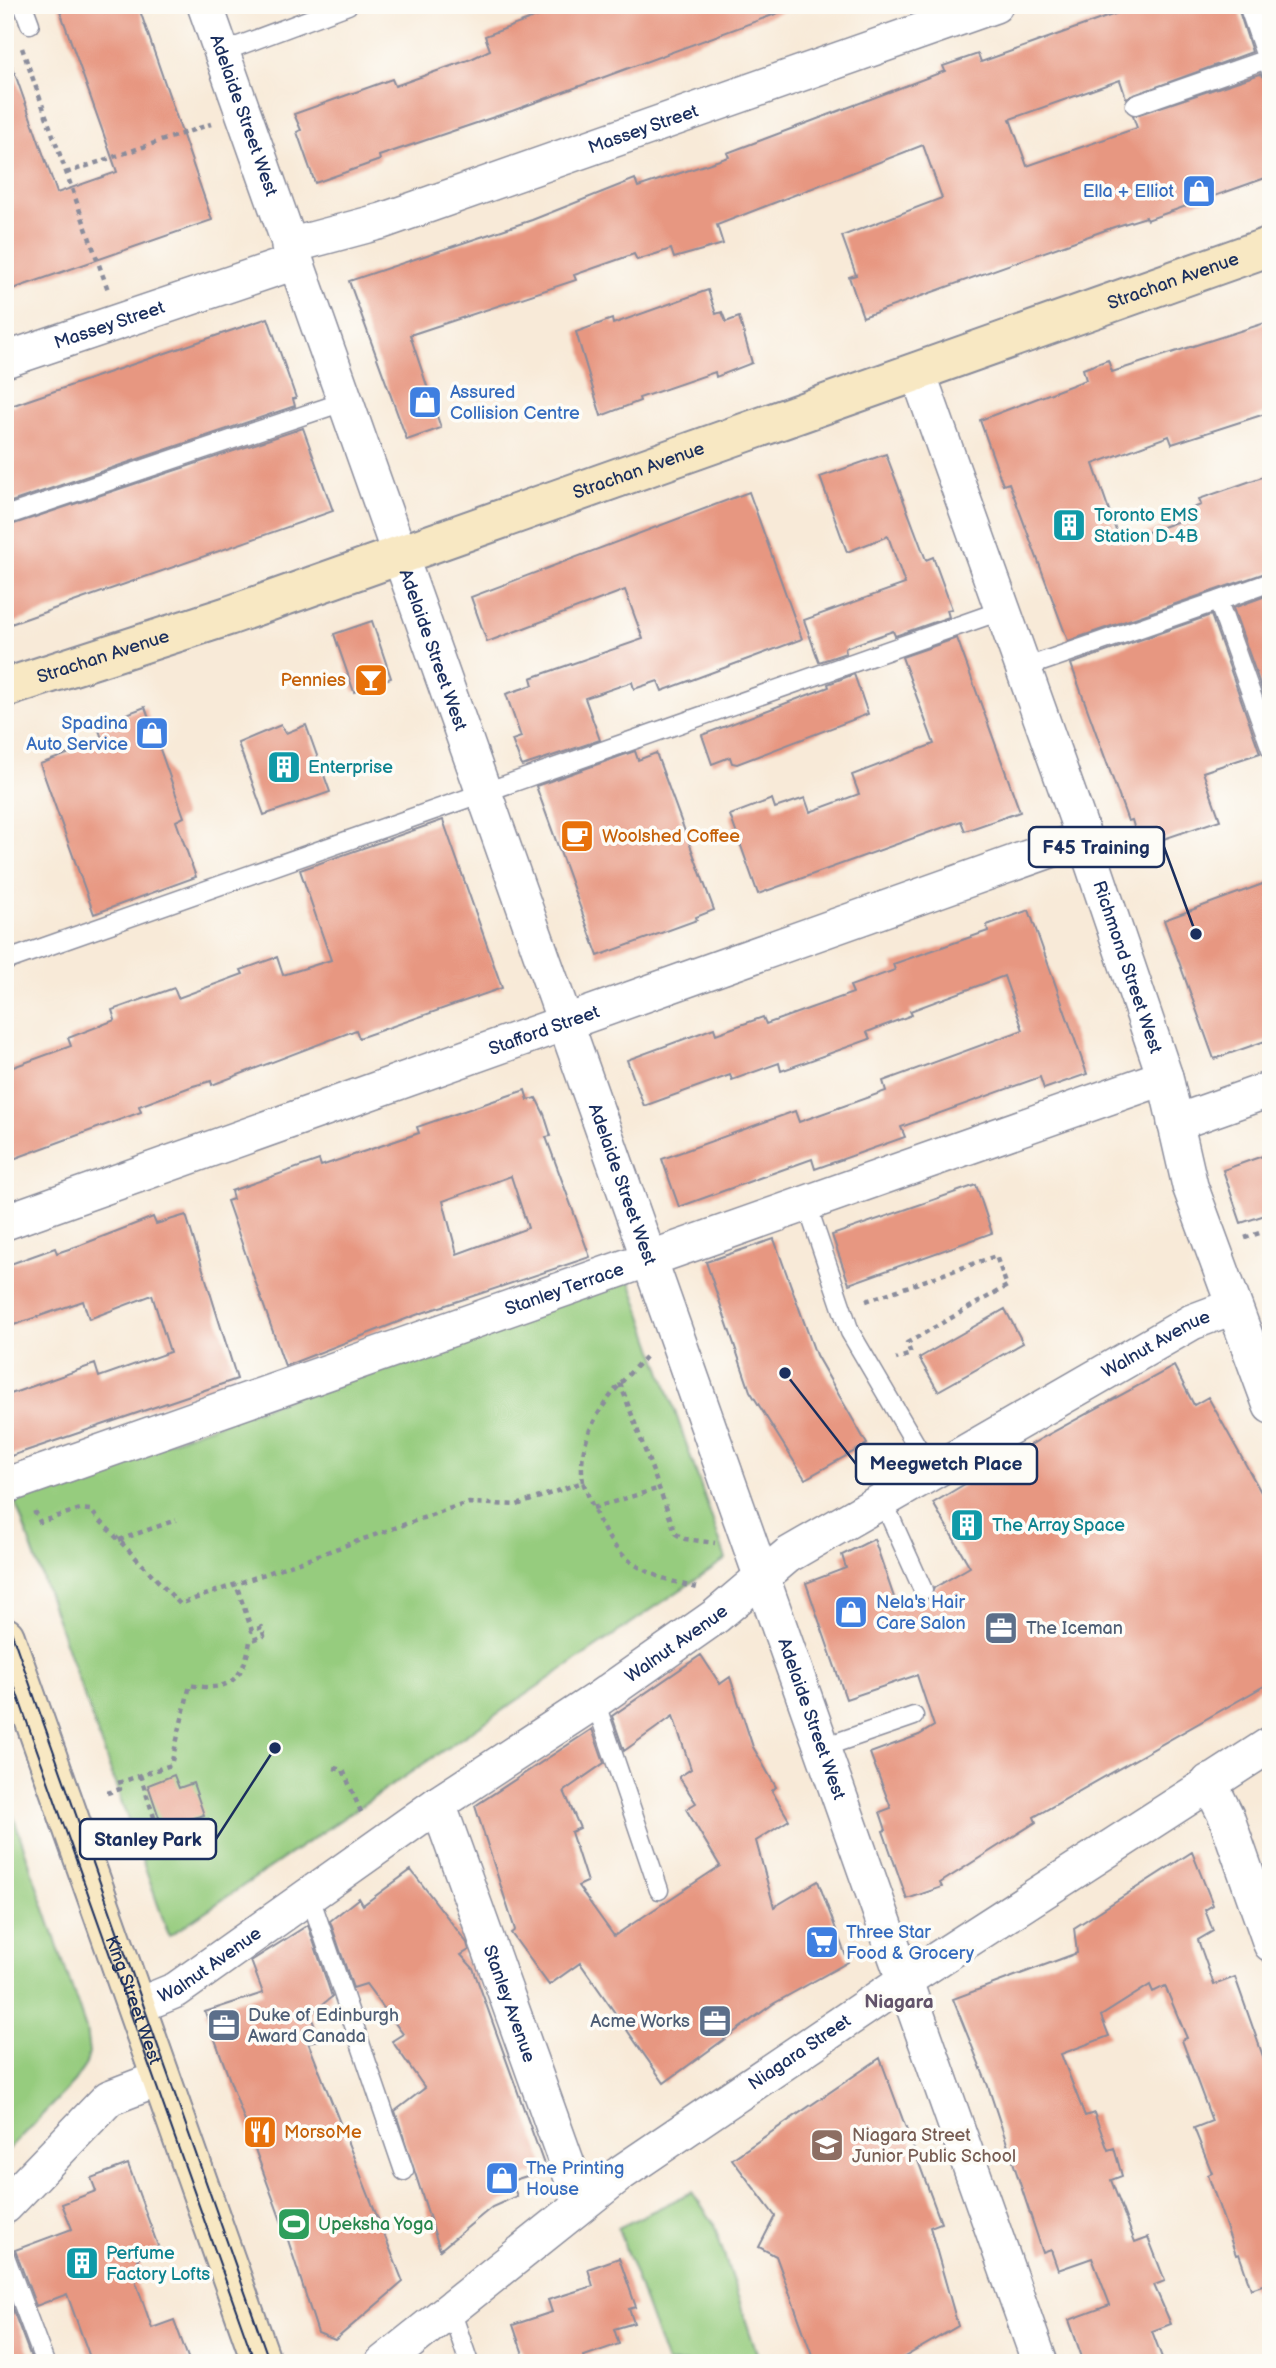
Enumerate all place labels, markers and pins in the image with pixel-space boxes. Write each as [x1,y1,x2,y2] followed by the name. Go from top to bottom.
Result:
[1180,172,1218,210] shop icon: Ella + Elliot
[1083,181,1174,202] place label: Ella + Elliot
[450,382,580,424] place label: Assured Collision Centre
[406,383,444,421] shop icon: Assured Collision Centre
[1094,505,1198,547] place label: Toronto EMS Station D-4B
[1050,506,1088,544] building icon: Toronto EMS Station D-4B
[352,661,390,699] bar icon: Pennies
[281,670,346,691] place label: Pennies
[26,713,128,755] place label: Spadina Auto Service
[133,714,171,752] shop icon: Spadina Auto Service
[265,748,303,786] building icon: Enterprise
[308,757,393,778] place label: Enterprise
[558,817,596,855] cafe icon: Woolshed Coffee
[602,826,740,847] place label: Woolshed Coffee
[1029,827,1164,867] callout: F45 Training
[856,1444,1037,1484] callout: Meegwetch Place
[948,1506,986,1544] building icon: The Array Space
[992,1515,1125,1536] place label: The Array Space
[876,1592,966,1634] place label: Nela's Hair Care Salon
[832,1593,870,1631] shop icon: Nela's Hair Care Salon
[982,1609,1020,1647] office icon: The Iceman
[1026,1618,1123,1639] place label: The Iceman
[80,1819,216,1859] callout: Stanley Park
[846,1922,975,1964] place label: Three Star Food & Grocery
[803,1923,841,1961] supermarket icon: Three Star Food & Grocery
[696,2002,734,2040] office icon: Acme Works
[248,2005,399,2047] place label: Duke of Edinburgh Award Canada
[205,2006,243,2044] office icon: Duke of Edinburgh Award Canada
[590,2011,690,2032] place label: Acme Works
[241,2113,279,2151] restaurant icon: MorsoMe
[284,2122,362,2143] place label: MorsoMe
[852,2125,1016,2167] place label: Niagara Street Junior Public School
[808,2126,846,2164] school or university icon: Niagara Street Junior Public School
[526,2158,624,2200] place label: The Printing House
[483,2159,521,2197] shop icon: The Printing House
[275,2205,313,2243] sports icon: Upeksha Yoga
[318,2214,434,2235] place label: Upeksha Yoga
[106,2243,210,2285] place label: Perfume Factory Lofts
[63,2244,101,2282] building icon: Perfume Factory Lofts

